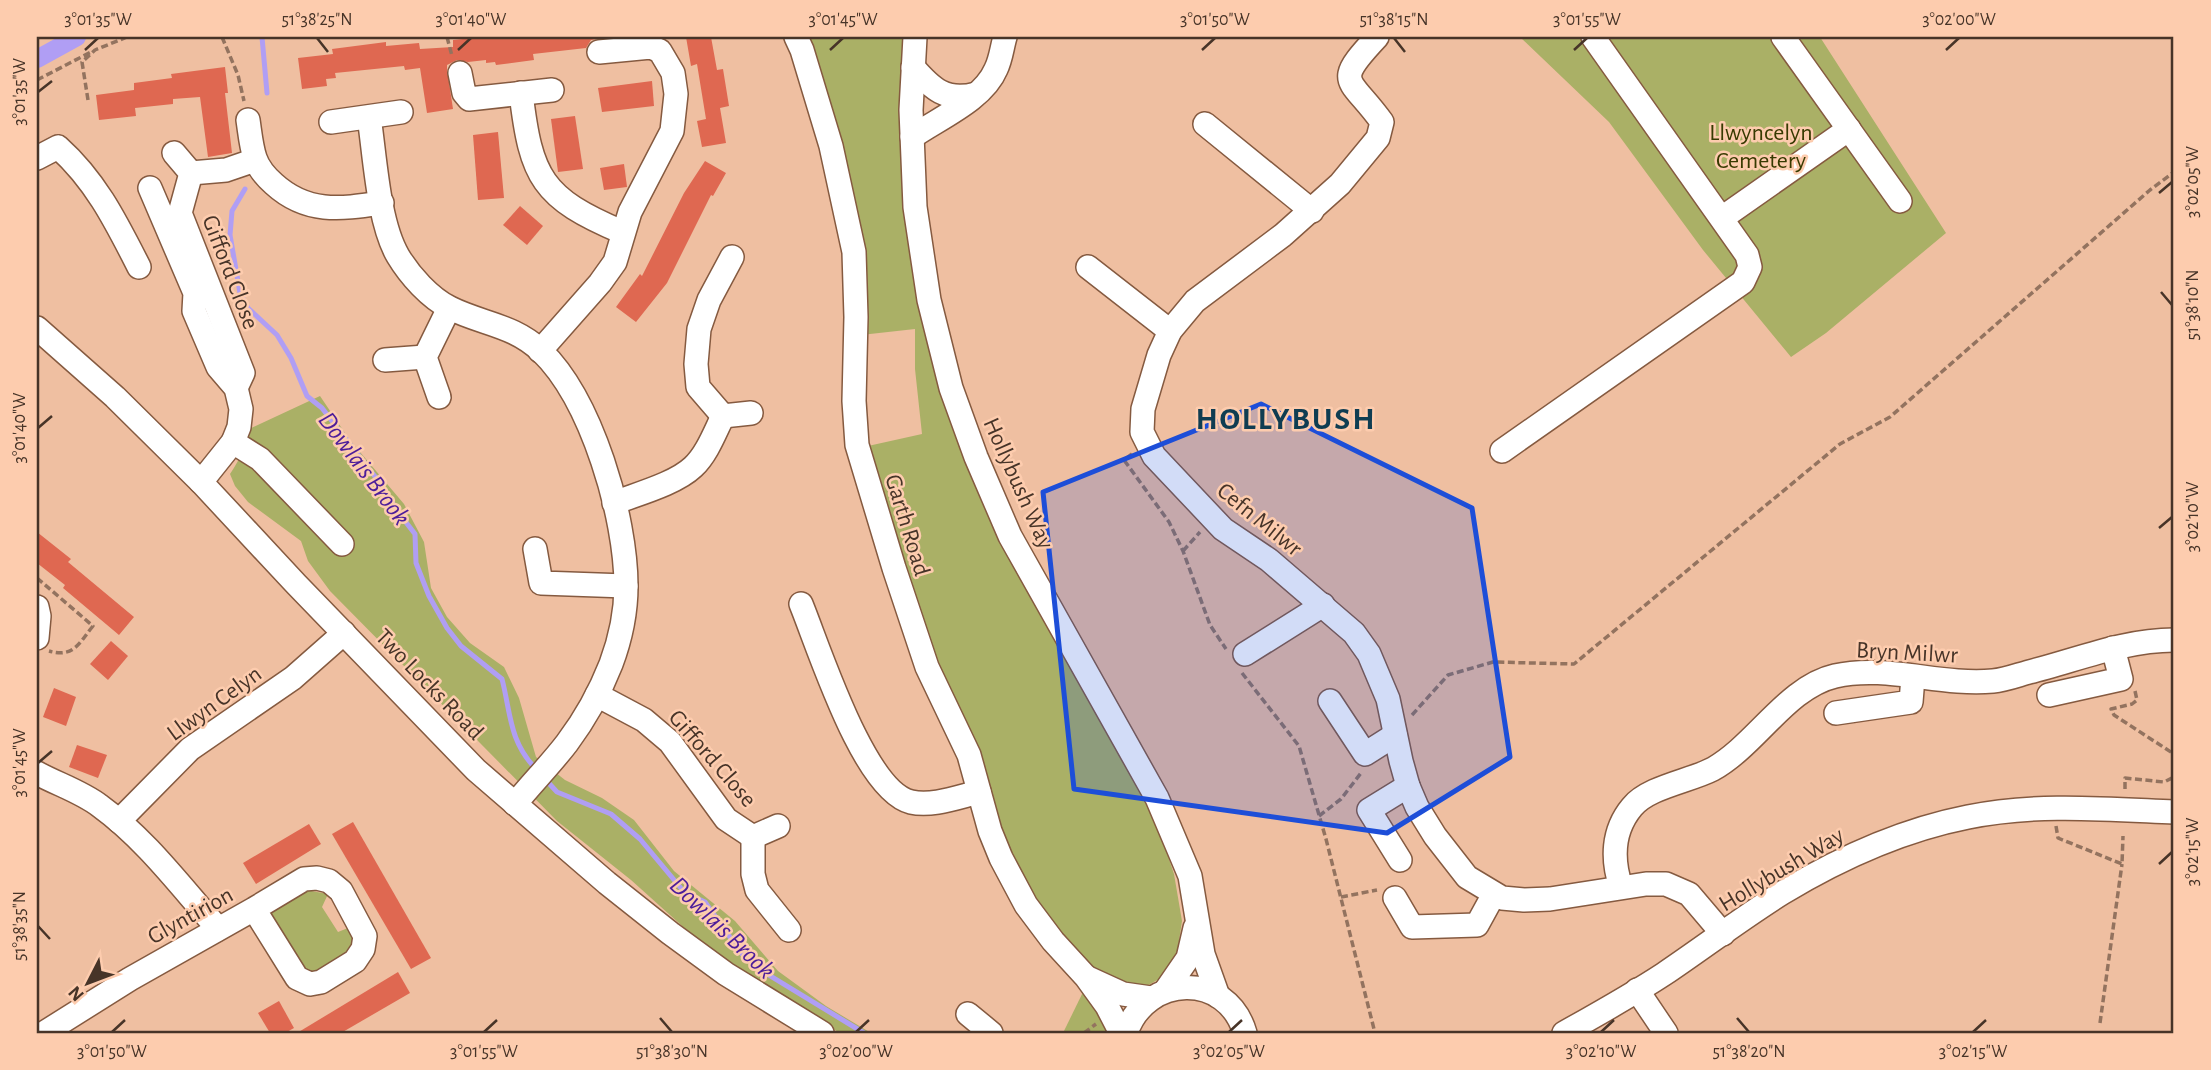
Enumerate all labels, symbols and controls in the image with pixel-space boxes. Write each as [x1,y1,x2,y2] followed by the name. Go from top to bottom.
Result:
[64,11,132,29] text: 3°01'35"W
[282,11,352,29] text: 51°38'25"N
[436,11,506,29] text: 3°01'40"W
[809,11,877,29] text: 3°01'45"W
[1180,11,1250,29] text: 3°01'50"W
[1360,11,1428,29] text: 51°38'15"N
[1553,11,1621,29] text: 3°01'55"W
[1922,11,1996,29] text: 3°02'00"W
[11,58,29,126] text: 3°01'35"W
[1709,121,1813,173] park label: Llwyncelyn Cemetery
[2184,146,2202,218] text: 3°02'05"W
[197,212,263,333] street label: Gifford Close
[2184,270,2202,340] text: 51°38'10"N
[11,393,29,463] text: 3°01'40"W
[1195,403,1377,435] district label: HOLLYBUSH
[313,407,415,530] water label: Dowlais Brook
[978,414,1058,553] street label: Hollybush Way
[880,472,934,579] street label: Garth Road
[1212,479,1306,561] street label: Cefn Milwr
[2184,482,2202,552] text: 3°02'10"W
[371,625,488,745] street label: Two Locks Road
[1855,638,1959,668] street label: Bryn Milwr
[163,662,266,746] street label: Llwyn Celyn
[664,705,761,812] street label: Gifford Close
[11,729,29,797] text: 3°01'45"W
[2184,818,2202,886] text: 3°02'15"W
[1715,823,1848,916] street label: Hollybush Way
[665,872,780,984] water label: Dowlais Brook
[144,883,237,949] street label: Glyntirion
[11,891,29,961] text: 51°38'35"N
[52,948,122,1018] north arrow
[65,982,88,1005] text: N
[77,1043,147,1061] text: 3°01'50"W
[450,1043,518,1061] text: 3°01'55"W
[636,1043,708,1061] text: 51°38'30"N
[819,1043,893,1061] text: 3°02'00"W
[1193,1043,1265,1061] text: 3°02'05"W
[1566,1043,1636,1061] text: 3°02'10"W
[1713,1043,1785,1061] text: 51°38'20"N
[1939,1043,2007,1061] text: 3°02'15"W

